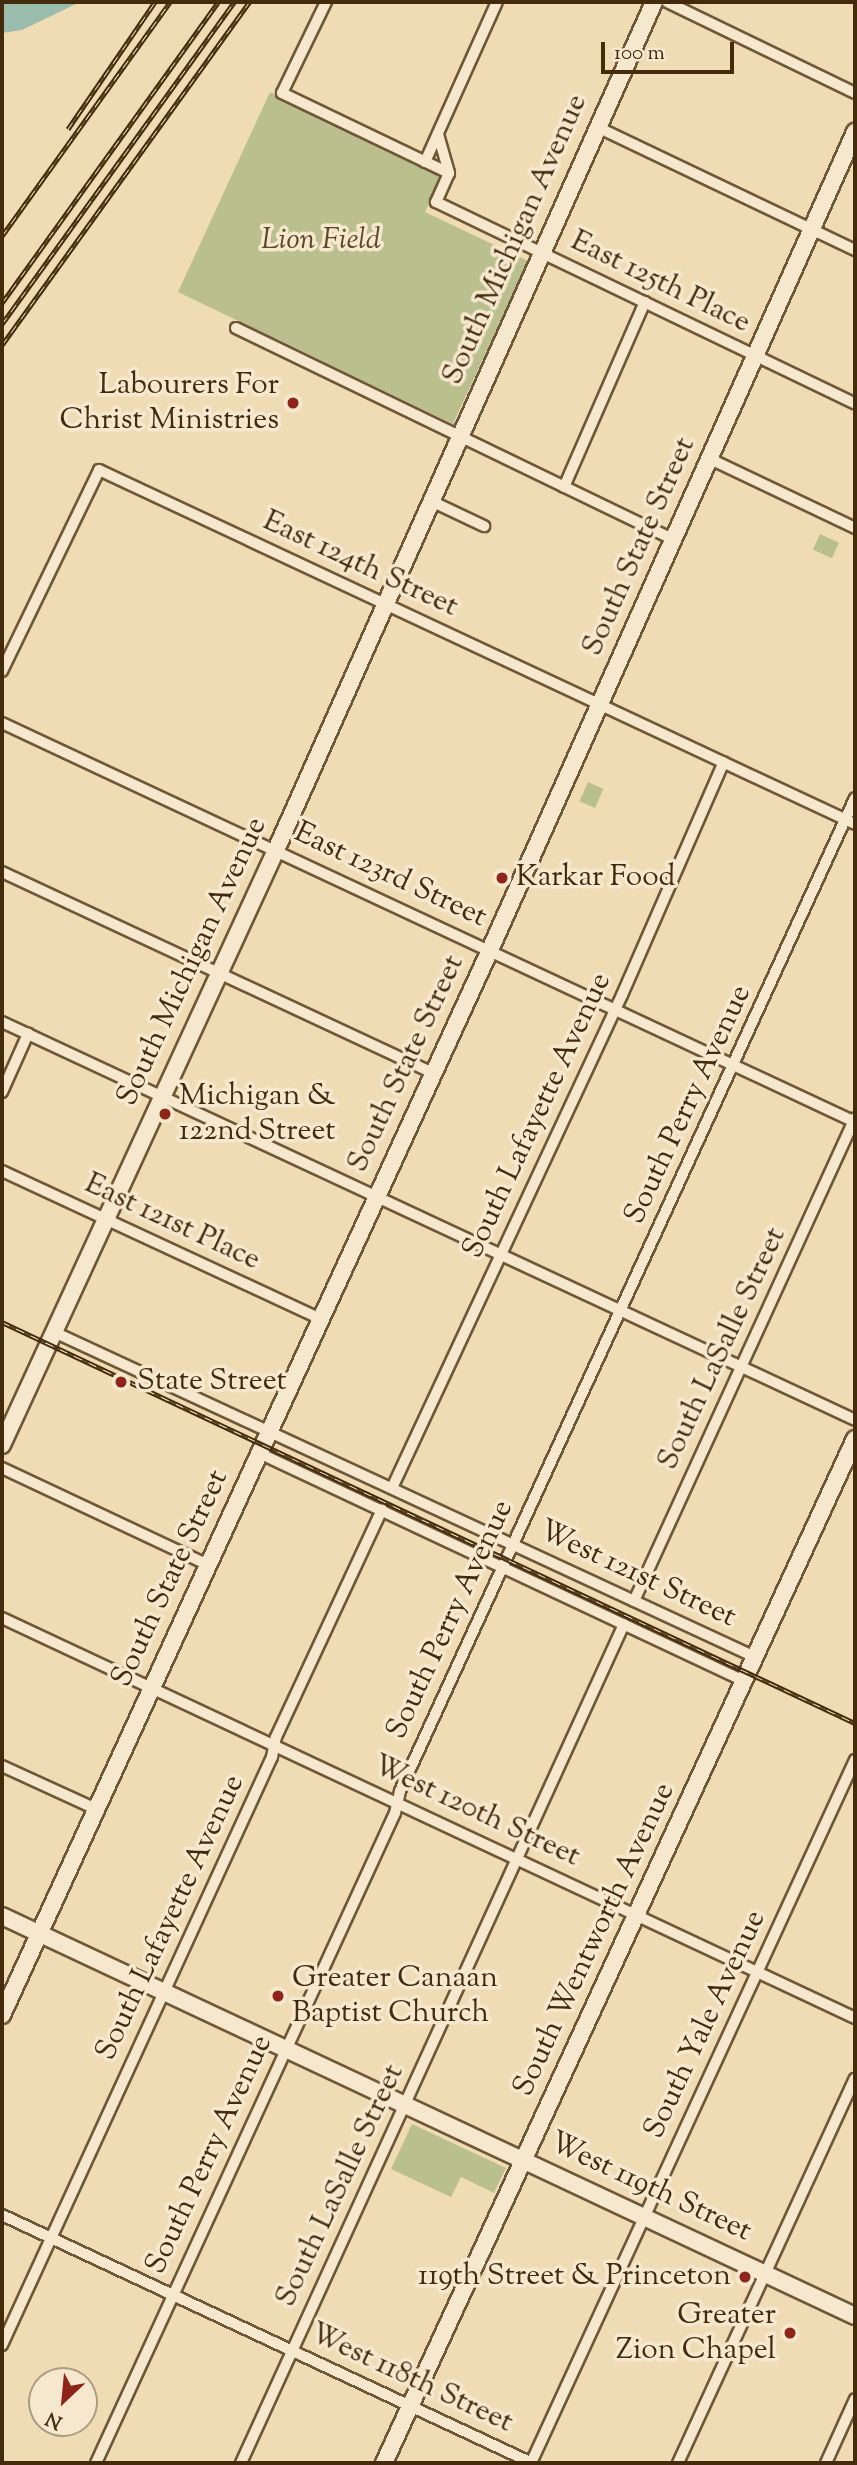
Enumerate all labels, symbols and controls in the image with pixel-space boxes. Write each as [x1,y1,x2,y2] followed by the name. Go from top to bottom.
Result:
[605,28,738,72] scale bar
[614,39,665,69] text: 100 m
[436,89,596,391] street label: South Michigan Avenue
[261,223,381,259] park label: Lion Field
[564,224,756,342] street label: East 125th Place
[59,368,279,438] place label: Labourers For Christ Ministries
[285,395,301,411] marker: Labourers For Christ Ministries
[576,432,704,662] street label: South State Street
[257,504,463,626] street label: East 124th Street
[110,812,276,1112] street label: South Michigan Avenue
[288,816,492,936] street label: East 123rd Street
[516,860,676,896] place label: Karkar Food
[494,870,510,886] marker: Karkar Food
[341,950,473,1178] street label: South State Street
[456,968,620,1264] street label: South Lafayette Avenue
[618,980,760,1230] street label: South Perry Avenue
[179,1079,336,1150] place label: Michigan & 122nd Street
[157,1106,173,1122] marker: Michigan & 122nd Street
[79,1167,265,1279] street label: East 121st Place
[651,1222,795,1476] street label: South LaSalle Street
[137,1364,287,1400] place label: State Street
[111,1372,131,1392] marker: State Street
[105,1465,237,1693] street label: South State Street
[380,1495,522,1745] street label: South Perry Avenue
[533,1514,741,1636] street label: West 121st Street
[367,1748,585,1876] street label: West 120th Street
[89,1770,253,2066] street label: South Lafayette Avenue
[507,1778,683,2102] street label: South Wentworth Avenue
[637,1905,775,2145] street label: South Yale Avenue
[292,1961,498,2032] place label: Greater Canaan Baptist Church
[270,1988,286,2004] marker: Greater Canaan Baptist Church
[139,2030,281,2280] street label: South Perry Avenue
[269,2059,413,2313] street label: South LaSalle Street
[543,2125,757,2251] street label: West 119th Street
[418,2259,731,2295] place label: 119th Street & Princeton
[737,2269,753,2285] marker: 119th Street & Princeton
[616,2298,776,2368] place label: Greater Zion Chapel
[304,2316,518,2442] street label: West 118th Street
[782,2325,798,2341] marker: Greater Zion Chapel
[28,2367,98,2437] north arrow
[42,2404,67,2435] text: N

